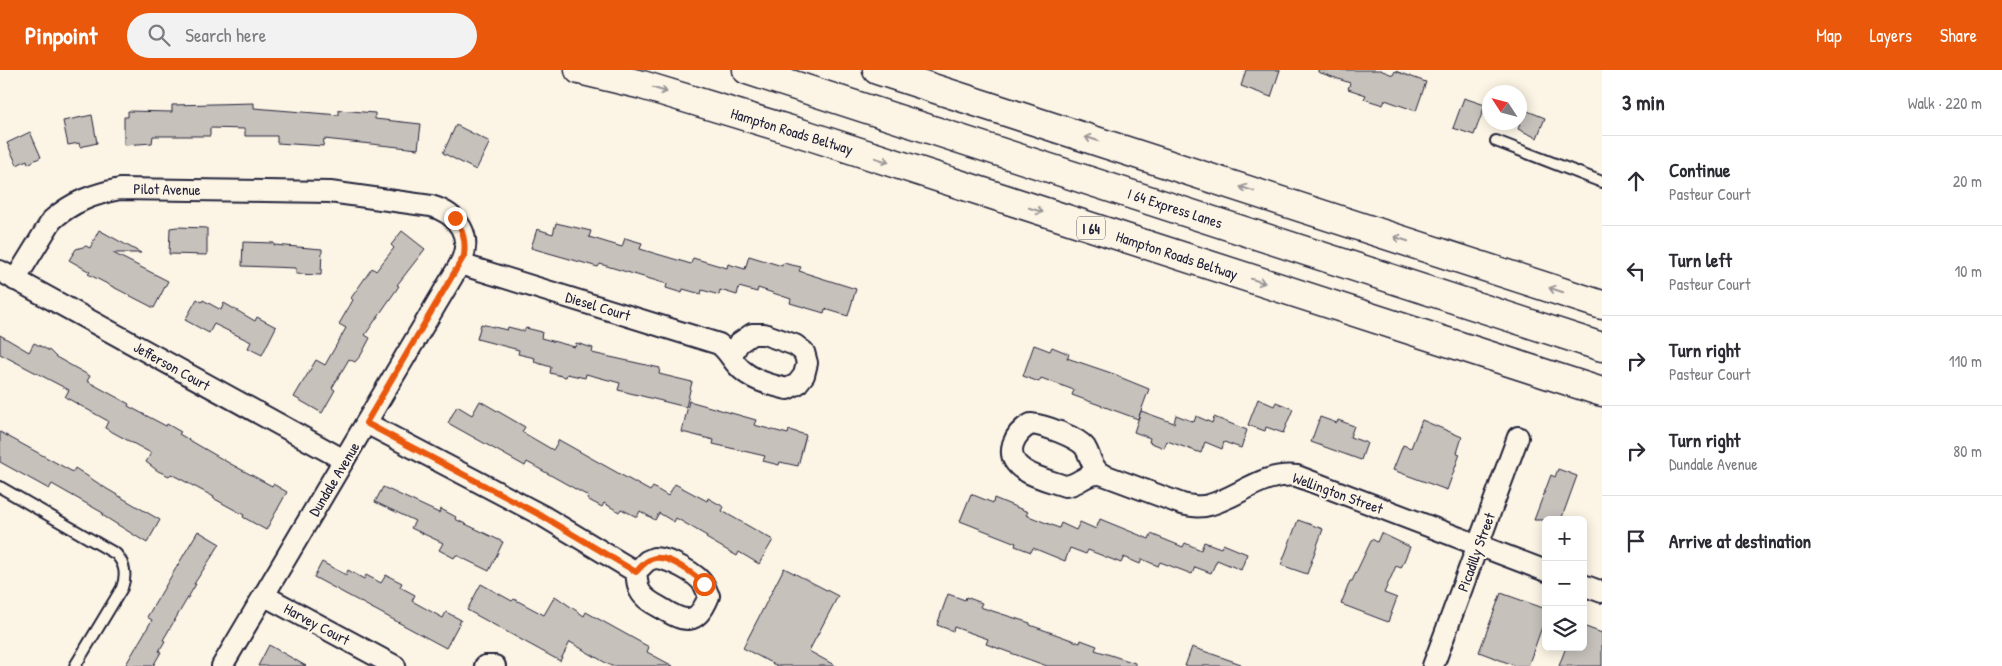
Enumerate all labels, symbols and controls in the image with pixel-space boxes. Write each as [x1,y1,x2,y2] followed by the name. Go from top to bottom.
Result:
[127,13,477,58] search box
[25,19,97,51] text: Pinpoint
[145,21,173,49] icon: search
[185,22,266,48] text: Search here
[1816,23,1842,48] text: Map
[1870,23,1912,48] text: Layers
[1940,23,1977,48] text: Share
[1482,85,1527,130] north arrow
[652,86,668,96] one-way arrow
[1622,88,1665,117] text: 3 min
[1908,92,1982,114] text: Walk · 220 m
[728,102,856,160] street label: Hampton Roads Beltway
[1084,133,1100,143] one-way arrow
[874,155,890,165] one-way arrow
[1669,157,1730,183] text: Continue
[1622,167,1650,195] icon: ahead
[1953,170,1982,192] text: 20 m
[133,178,201,200] street label: Pilot Avenue
[1125,183,1225,233] street label: I 64 Express Lanes
[1669,183,1751,205] text: Pasteur Court
[1239,184,1255,193] one-way arrow
[1028,205,1044,215] one-way arrow
[444,207,467,230] route end
[1077,216,1105,240] road number: I 64
[1114,225,1240,285] street label: Hampton Roads Beltway
[1393,234,1409,244] one-way arrow
[1669,247,1732,273] text: Turn left
[1622,257,1650,285] icon: left
[1954,260,1982,282] text: 10 m
[1669,273,1751,295] text: Pasteur Court
[1249,277,1265,287] one-way arrow
[1548,284,1564,294] one-way arrow
[563,286,634,326] street label: Diesel Court
[130,336,215,396] street label: Jefferson Court
[1669,337,1740,363] text: Turn right
[1622,347,1650,375] icon: right
[1949,350,1982,372] text: 110 m
[1669,363,1751,385] text: Pasteur Court
[1669,427,1740,453] text: Turn right
[1622,437,1650,465] icon: right
[304,438,364,520] street label: Dundale Avenue
[1953,440,1982,462] text: 80 m
[1669,453,1758,475] text: Dundale Avenue
[1290,467,1387,519] street label: Wellington Street
[1452,509,1500,594] street label: Picadilly Street
[1542,516,1587,651] map controls
[1542,516,1587,561] button: +
[1622,527,1650,555] icon: arrive
[1669,528,1811,554] text: Arrive at destination
[1542,561,1587,606] button: −
[693,573,716,596] route start
[280,598,354,650] street label: Harvey Court
[1542,606,1587,651] button: layers

